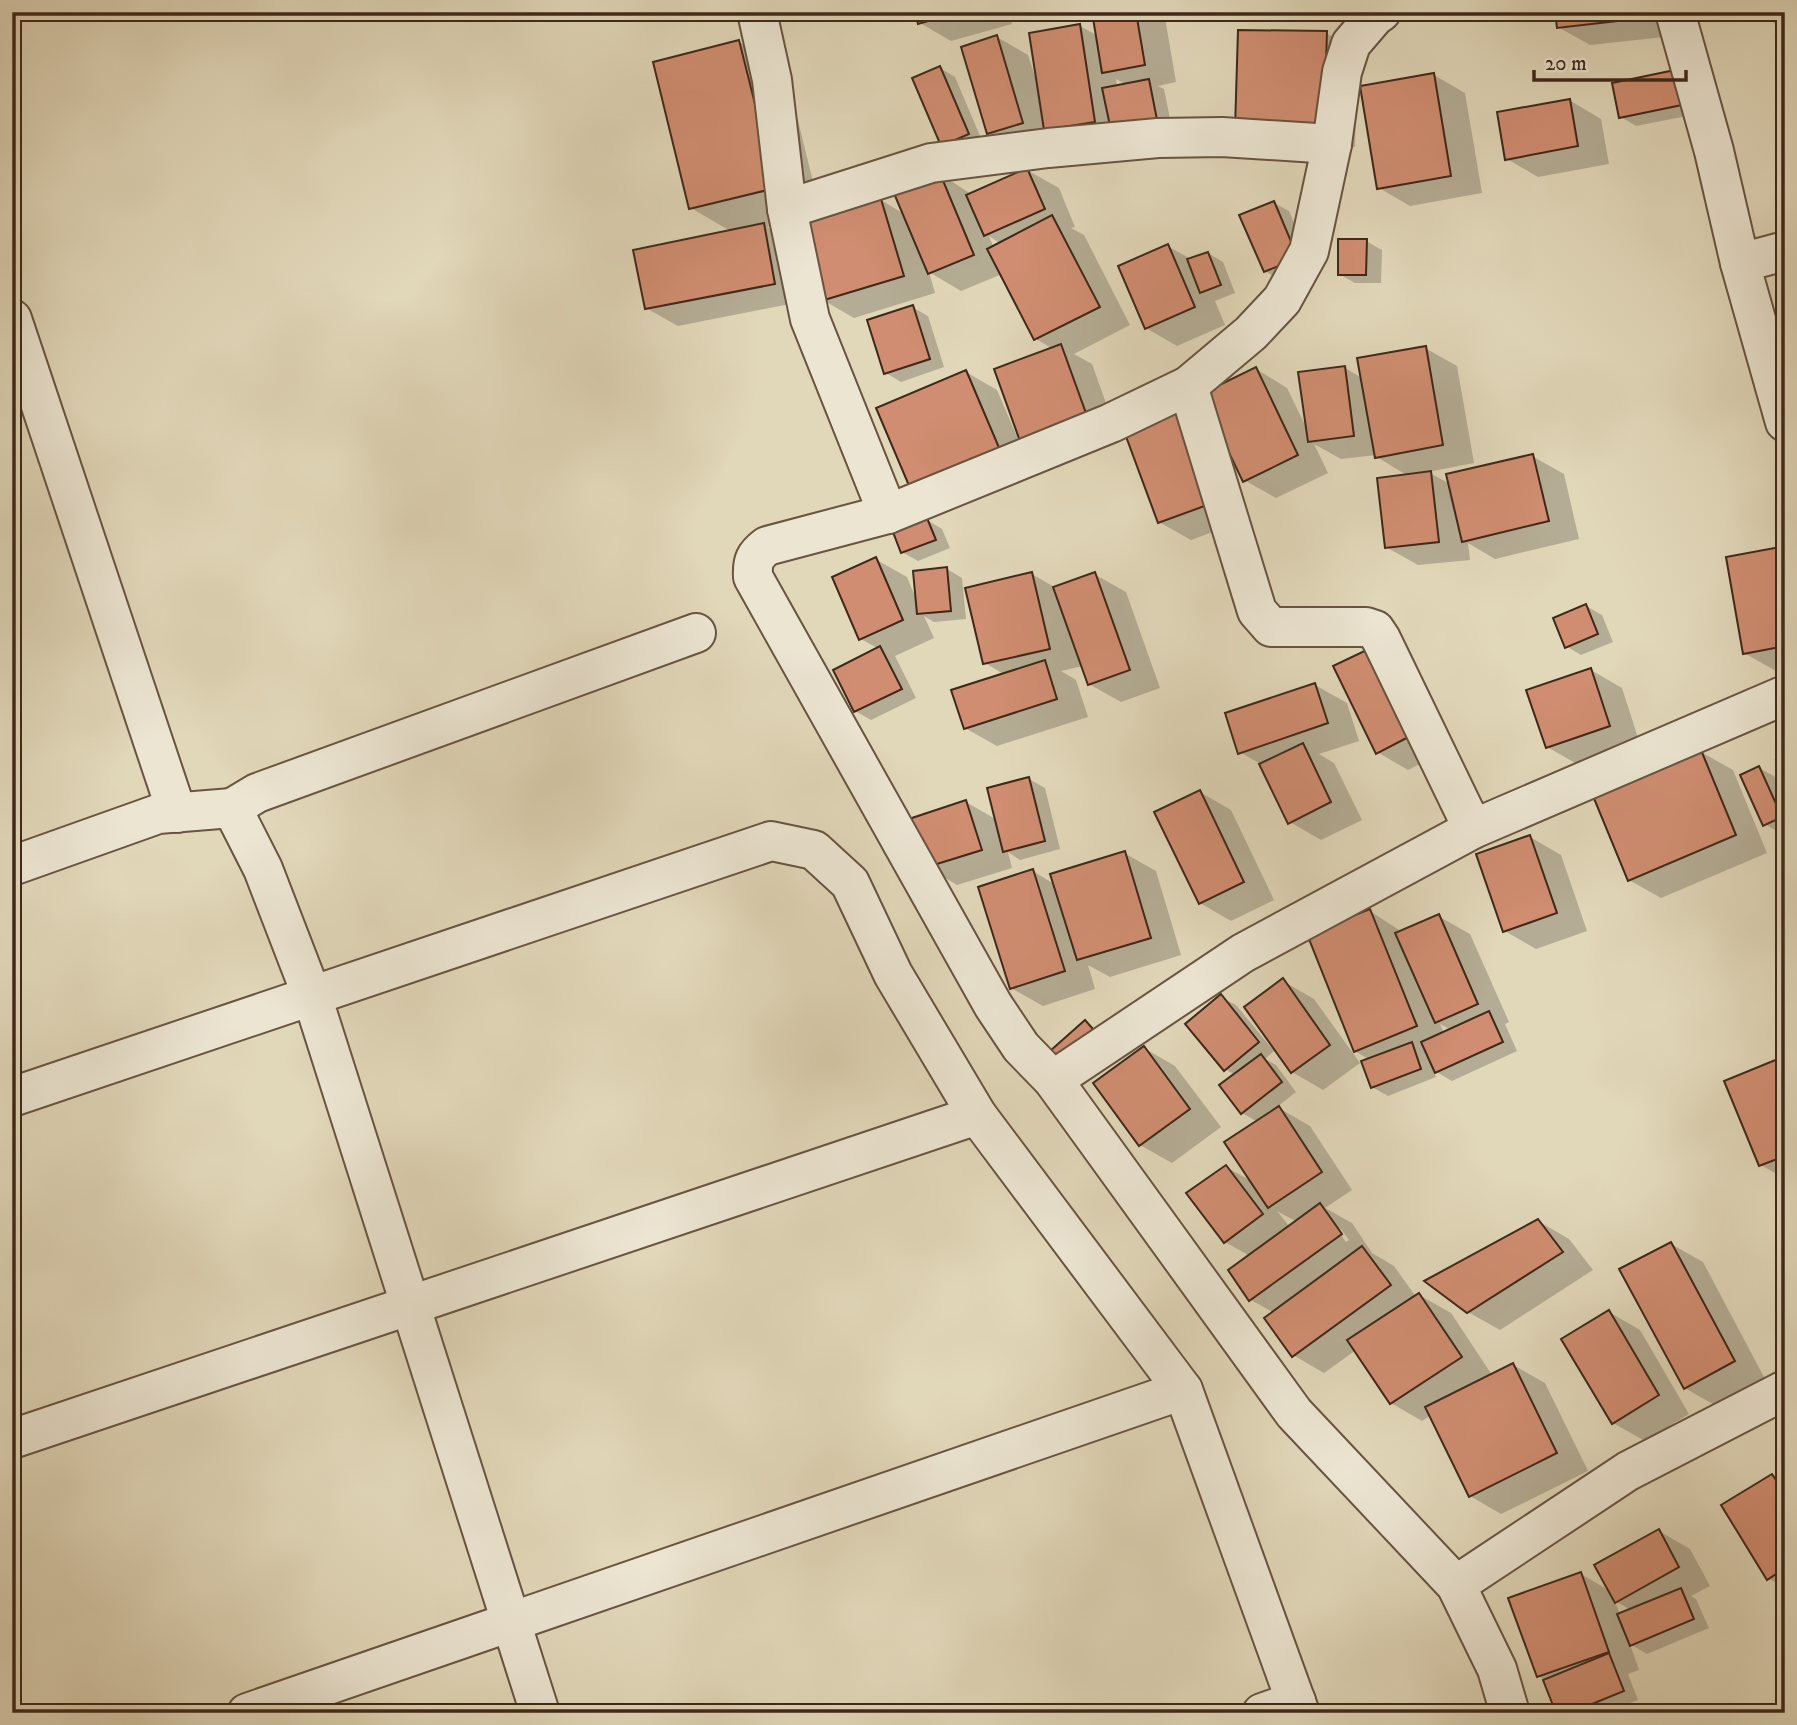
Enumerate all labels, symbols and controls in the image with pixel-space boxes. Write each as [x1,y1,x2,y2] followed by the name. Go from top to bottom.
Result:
[1534,38,1687,82] scale bar
[1545,51,1587,77] text: 20 m

